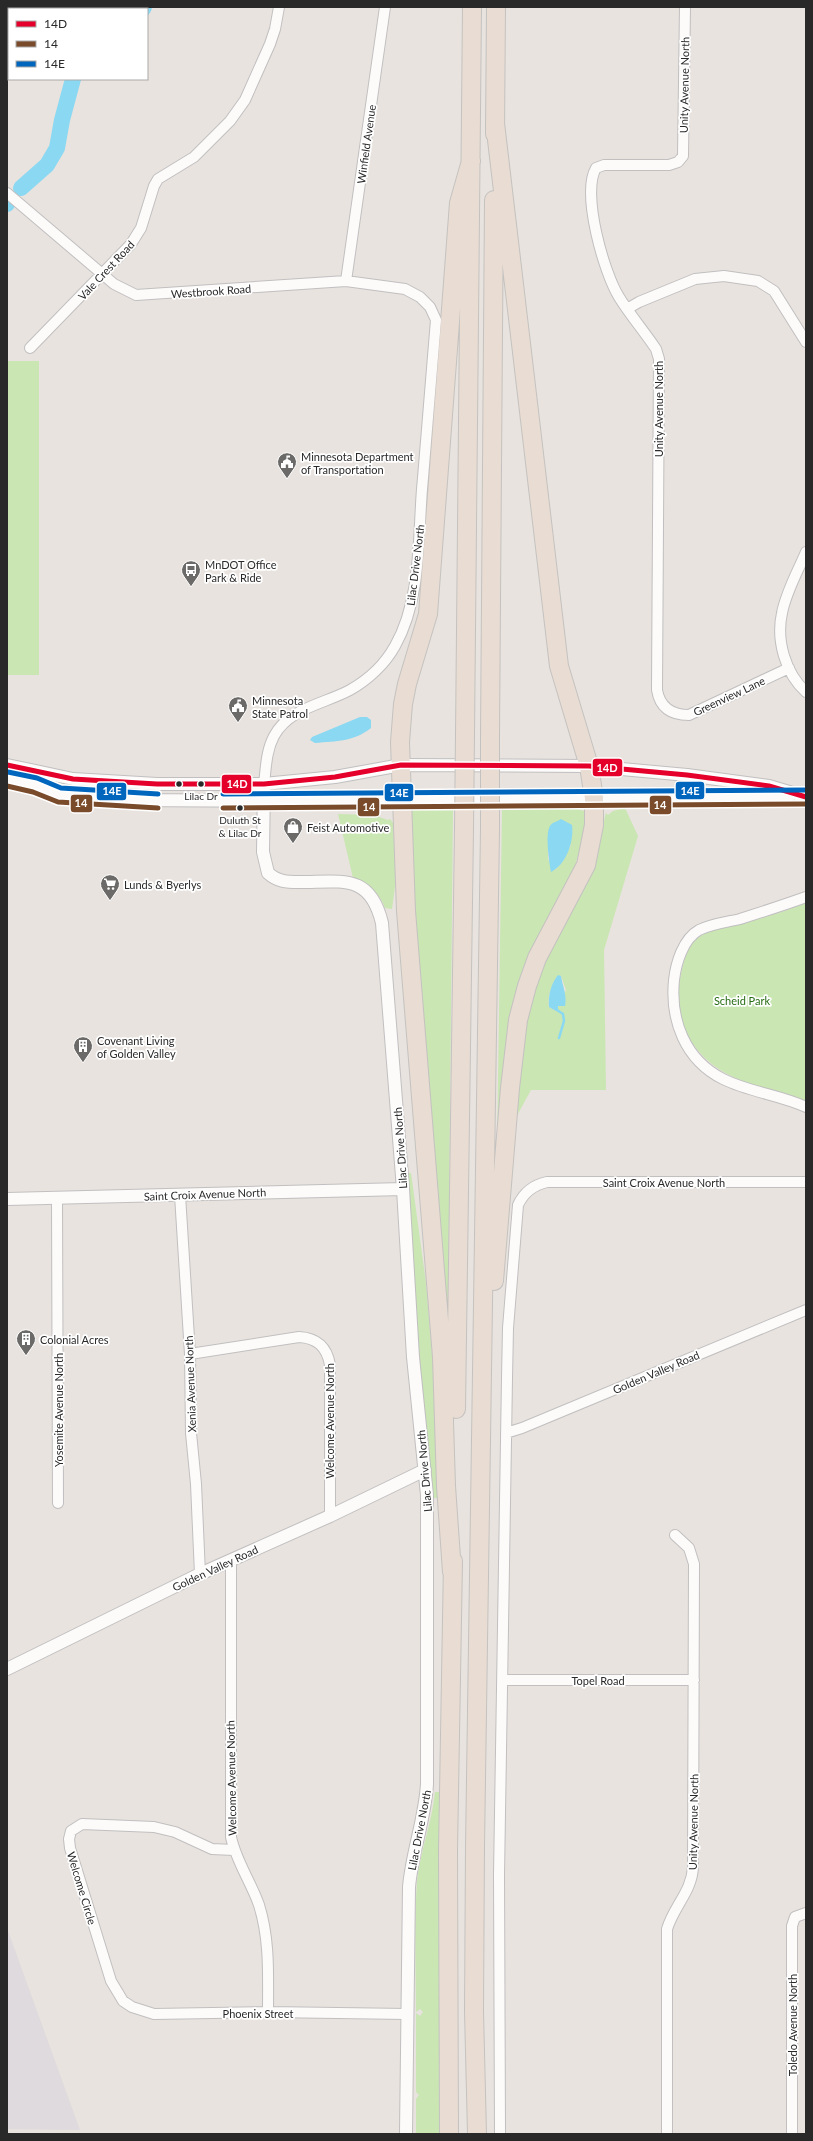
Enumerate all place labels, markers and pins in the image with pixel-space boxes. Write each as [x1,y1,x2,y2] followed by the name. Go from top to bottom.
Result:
[301,450,414,476] place label: Minnesota Department of Transportation
[276,451,298,479] public building icon: Minnesota Department of Transportation
[205,558,277,584] place label: MnDOT Office Park & Ride
[180,559,202,587] bus stop icon: MnDOT Office Park & Ride
[252,694,308,720] place label: Minnesota State Patrol
[227,695,249,723] public building icon: Minnesota State Patrol
[174,779,184,789] unlabelled marker
[196,779,206,789] marker: Lilac Dr
[184,790,218,802] place label: Lilac Dr
[235,803,245,813] marker: Duluth St & Lilac Dr
[218,814,262,839] place label: Duluth St & Lilac Dr
[282,816,304,844] shop icon: Feist Automotive
[307,821,389,834] place label: Feist Automotive
[99,873,121,901] supermarket icon: Lunds & Byerlys
[124,878,201,891] place label: Lunds & Byerlys
[97,1034,176,1060] place label: Covenant Living of Golden Valley
[72,1035,94,1063] building icon: Covenant Living of Golden Valley
[15,1328,37,1356] building icon: Colonial Acres
[40,1333,109,1346] place label: Colonial Acres

